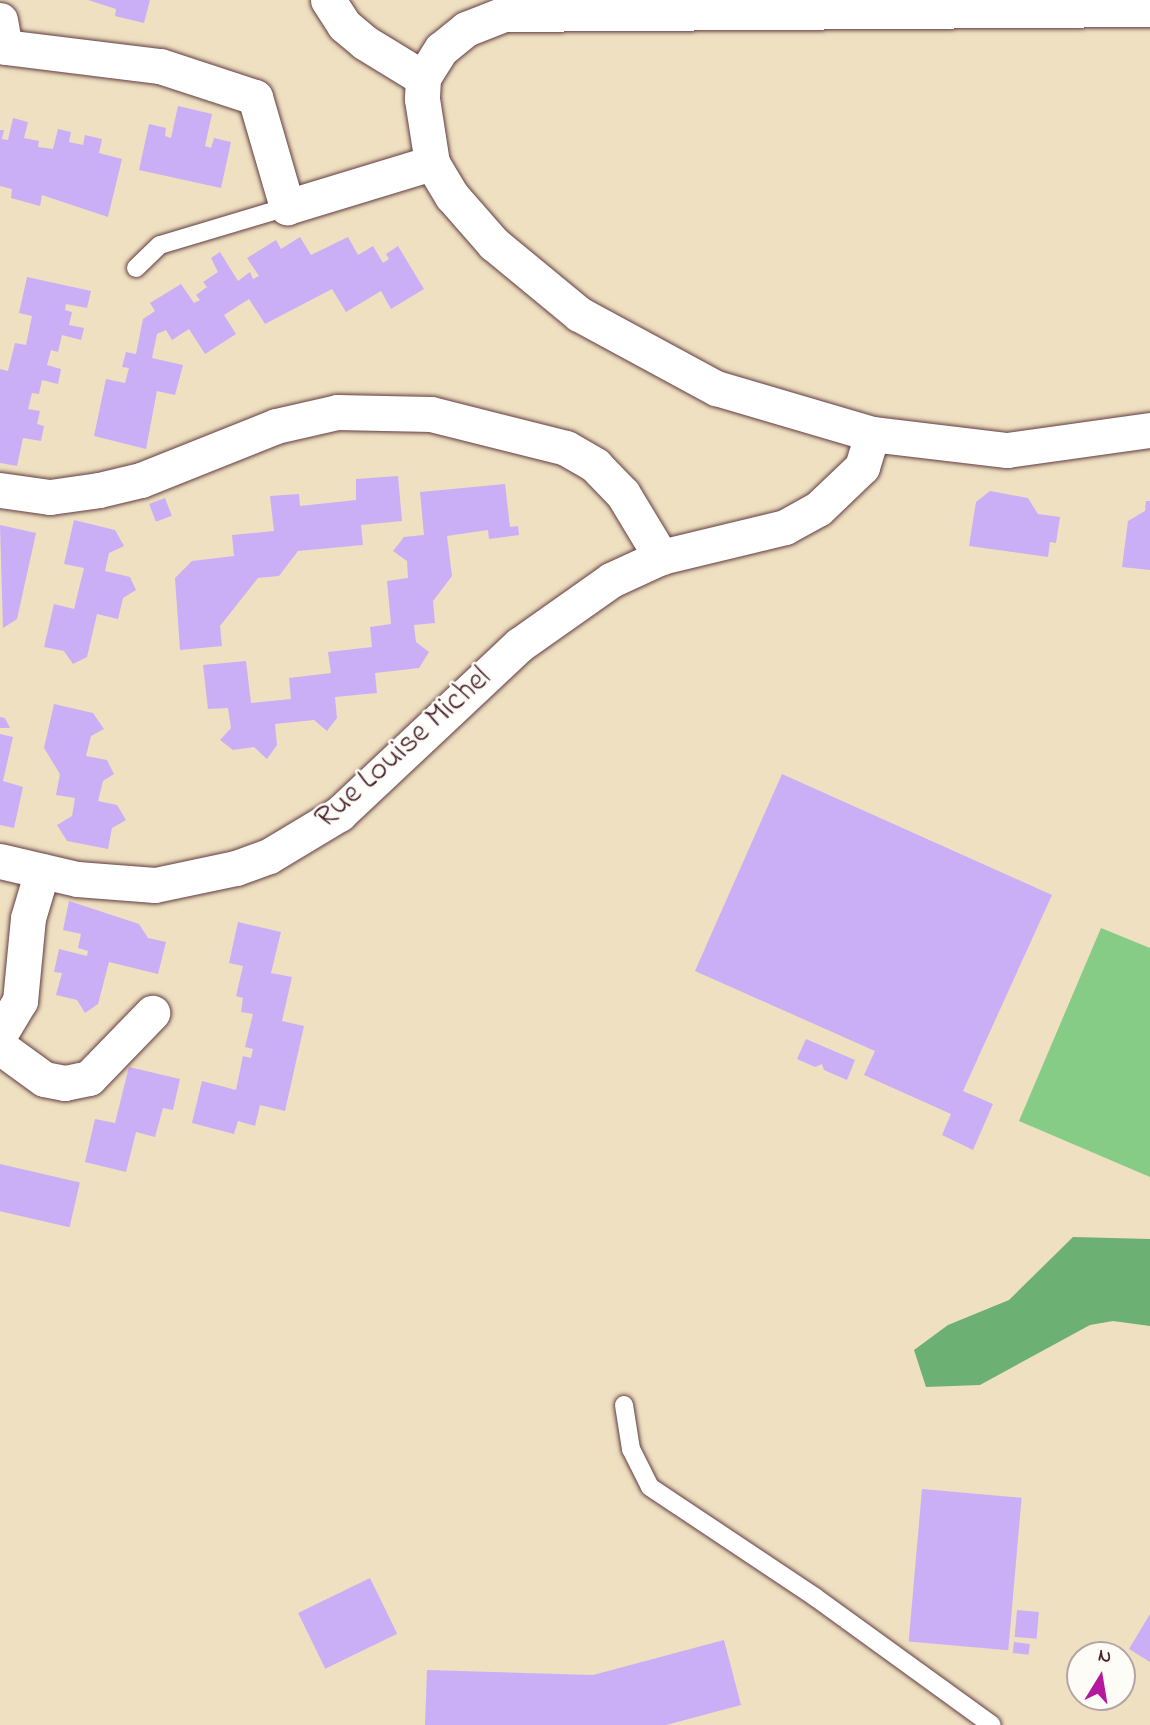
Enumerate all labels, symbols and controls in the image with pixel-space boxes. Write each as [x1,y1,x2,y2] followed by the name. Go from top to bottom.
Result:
[308,660,500,838] street label: Rue Louise Michel
[1066,1641,1136,1711] north arrow
[1096,1642,1114,1671] text: N

